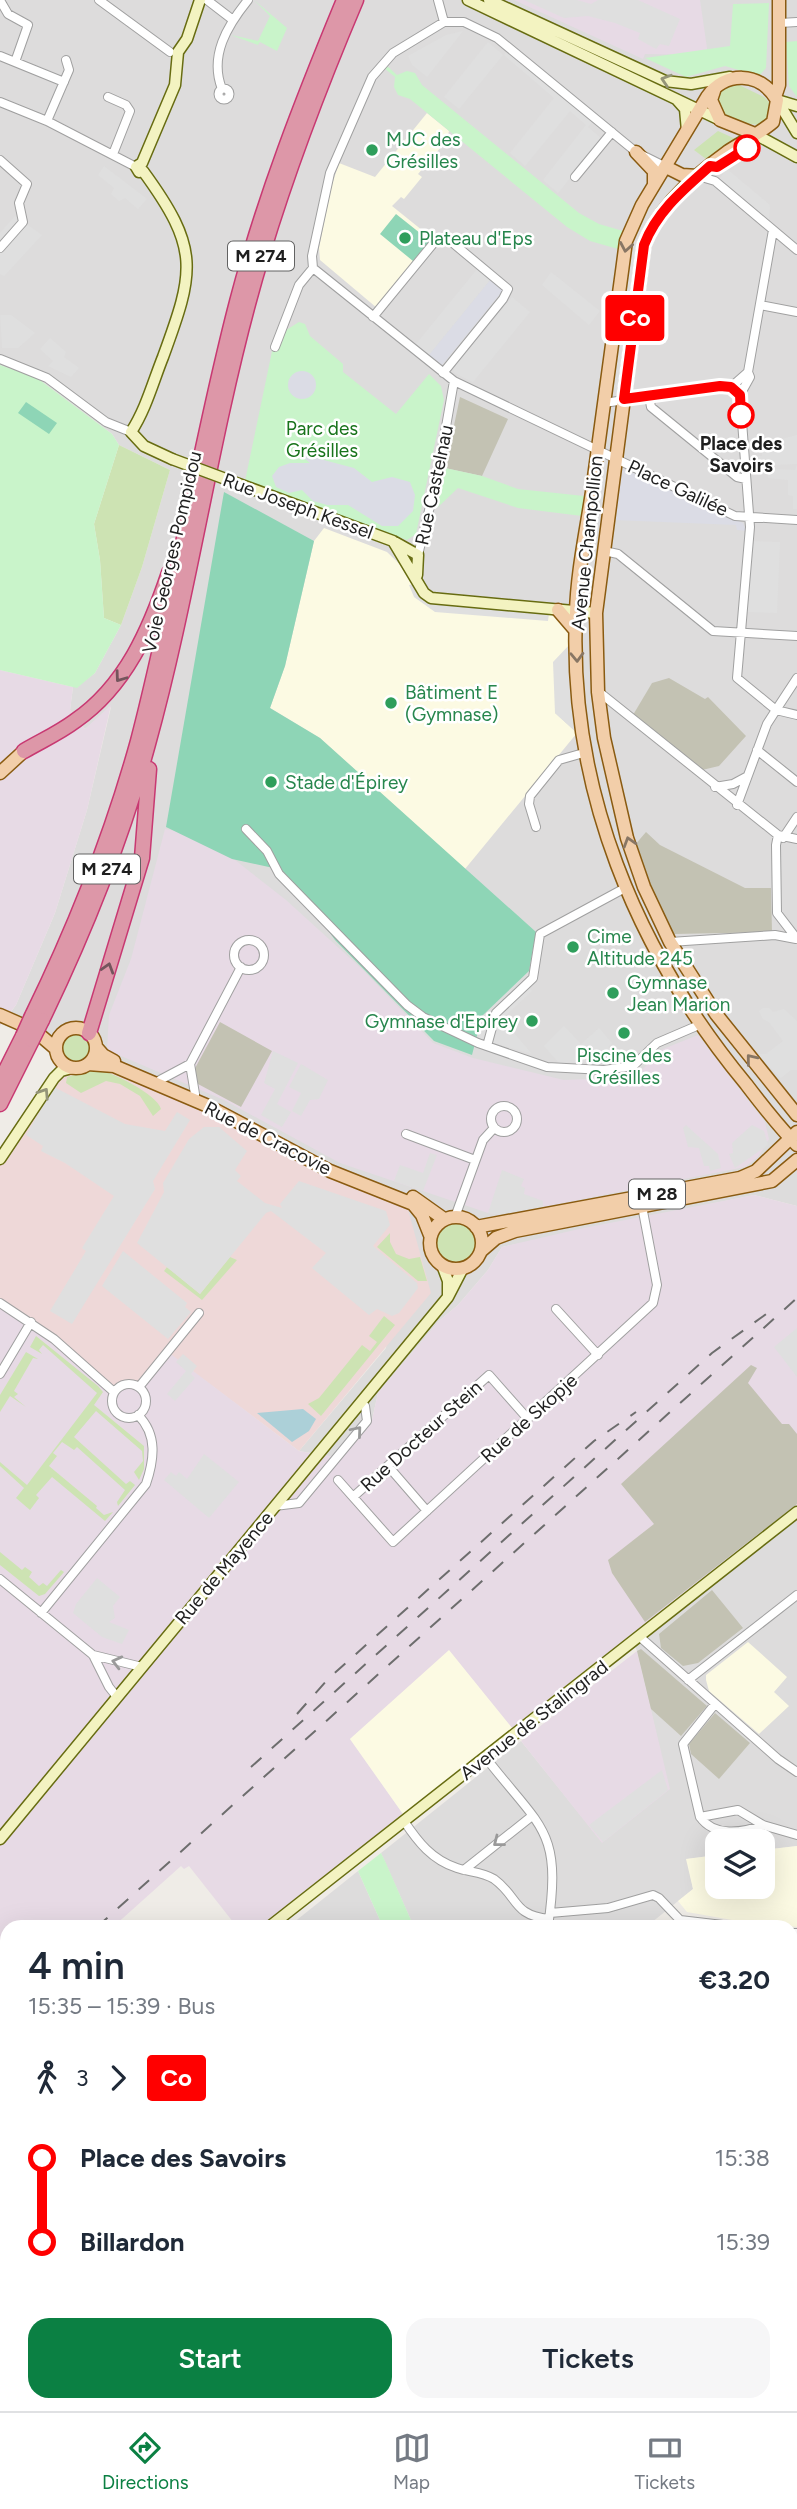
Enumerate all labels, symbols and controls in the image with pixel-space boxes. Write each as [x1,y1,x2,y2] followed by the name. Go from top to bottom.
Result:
[660,74,673,88] one-way arrow
[386,128,461,173] place label: MJC des Grésilles
[734,135,760,161] unlabelled marker
[364,142,380,158] marker: MJC des Grésilles
[419,227,533,250] place label: Plateau d'Eps
[397,230,413,246] marker: Plateau d'Eps
[619,241,634,253] one-way arrow
[228,242,294,270] road number: M 274
[604,295,666,341] line badge: Co
[619,303,651,332] text: Co
[728,402,754,428] marker: Place des Savoirs
[286,417,358,462] park label: Parc des Grésilles
[410,423,458,547] street label: Rue Castelnau
[700,432,782,477] place label: Place des Savoirs
[138,449,206,655] street label: Voie Georges Pompidou
[566,454,608,632] street label: Avenue Champollion
[624,455,732,521] street label: Place Galilée
[220,468,376,544] street label: Rue Joseph Kessel
[569,652,584,663] one-way arrow
[116,669,128,682] one-way arrow
[405,681,498,726] place label: Bâtiment E (Gymnase)
[383,695,399,711] marker: Bâtiment E (Gymnase)
[285,771,408,794] place label: Stade d'Épirey
[263,774,279,790] marker: Stade d'Épirey
[622,836,637,848] one-way arrow
[74,854,140,884] road number: M 274
[587,925,693,970] place label: Cime Altitude 245
[565,939,581,955] marker: Cime Altitude 245
[99,962,114,974] one-way arrow
[627,971,730,1016] place label: Gymnase Jean Marion
[605,985,621,1001] marker: Gymnase Jean Marion
[365,1010,518,1033] place label: Gymnase d'Epirey
[524,1013,540,1029] marker: Gymnase d'Epirey
[616,1025,632,1041] marker: Piscine des Grésilles
[577,1044,672,1089] place label: Piscine des Grésilles
[747,1055,760,1067] one-way arrow
[36,1088,49,1101] one-way arrow
[201,1096,335,1180] street label: Rue de Cracovie
[629,1180,685,1209] road number: M 28
[476,1369,582,1467] street label: Rue de Skopje
[356,1375,486,1497] street label: Rue Docteur Stein
[349,1427,362,1439] one-way arrow
[170,1507,278,1629] street label: Rue de Mayence
[456,1655,612,1785] street label: Avenue de Stalingrad
[111,1656,123,1670] one-way arrow
[705,1829,775,1899] map controls
[705,1829,775,1899] button: layers
[493,1834,506,1847] one-way arrow
[28,1943,125,1989] text: 4 min
[699,1964,770,1996] text: €3.20
[28,1992,215,2020] text: 15:35 – 15:39 · Bus
[28,2059,66,2097] icon: walk
[99,2059,137,2097] icon: forward
[161,2063,192,2092] text: Co
[76,2064,89,2092] text: 3
[80,2142,286,2174] text: Place des Savoirs
[715,2144,770,2172] text: 15:38
[80,2226,185,2258] text: Billardon
[716,2228,770,2256] text: 15:39
[28,2318,392,2398] button: Start
[406,2318,770,2398] button: Tickets
[102,2429,189,2494] tab: Directions
[393,2429,431,2494] tab: Map
[634,2429,695,2494] tab: Tickets

